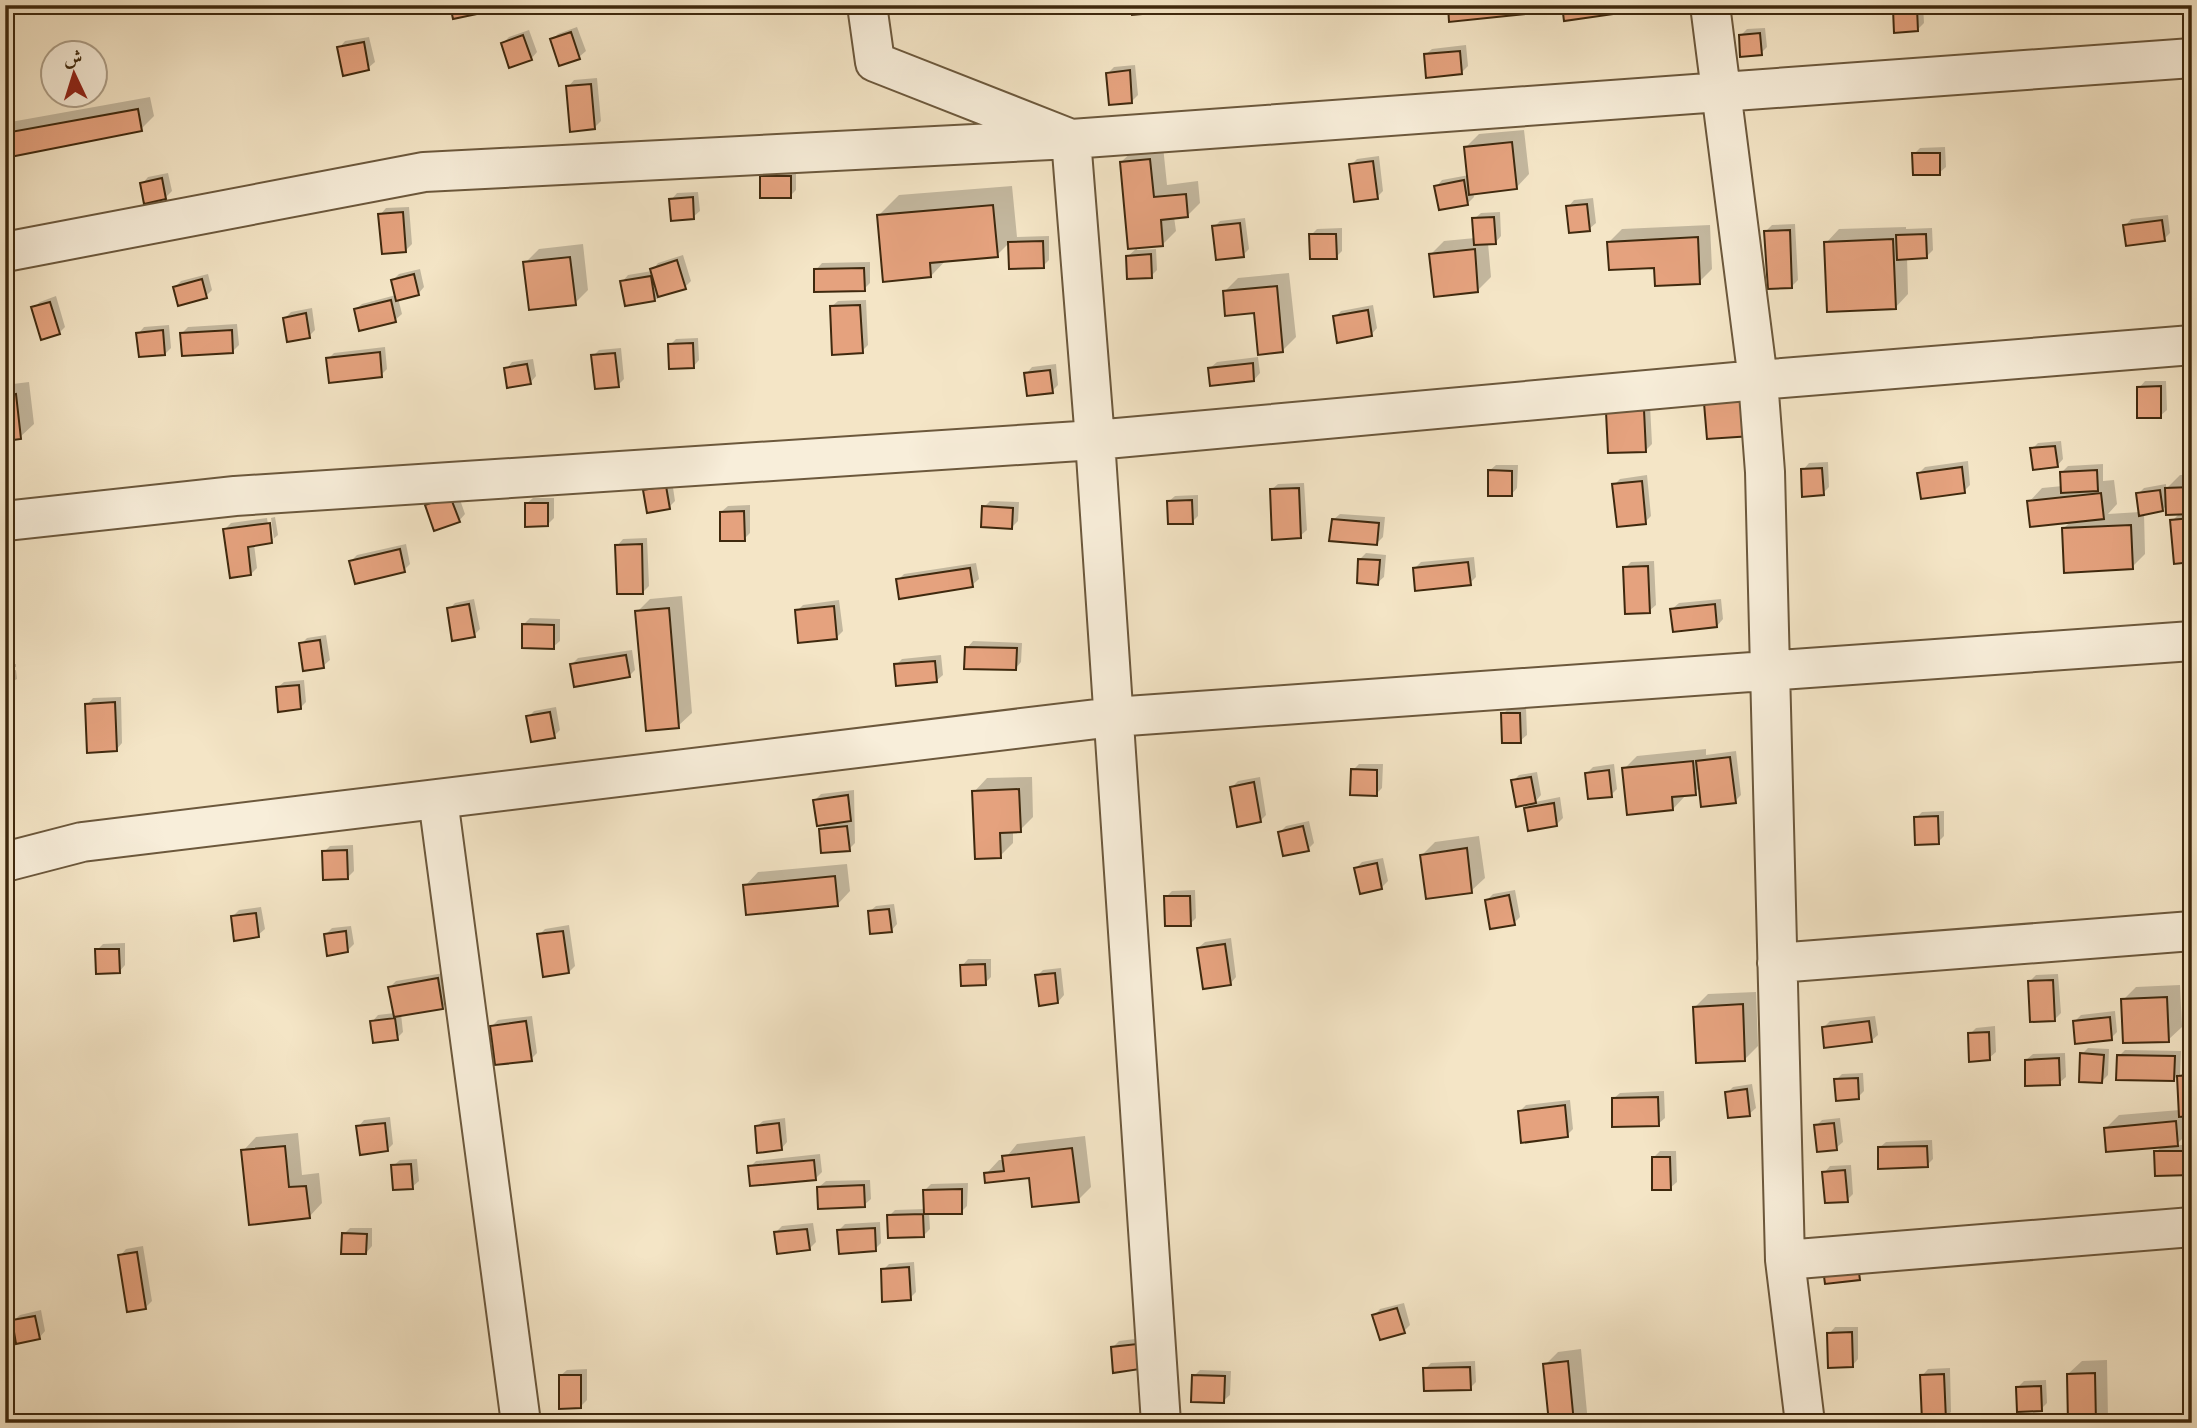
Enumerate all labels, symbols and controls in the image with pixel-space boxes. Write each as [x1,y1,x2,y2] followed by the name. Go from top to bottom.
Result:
[38,38,108,108] north arrow
[63,46,83,71] text: ش

